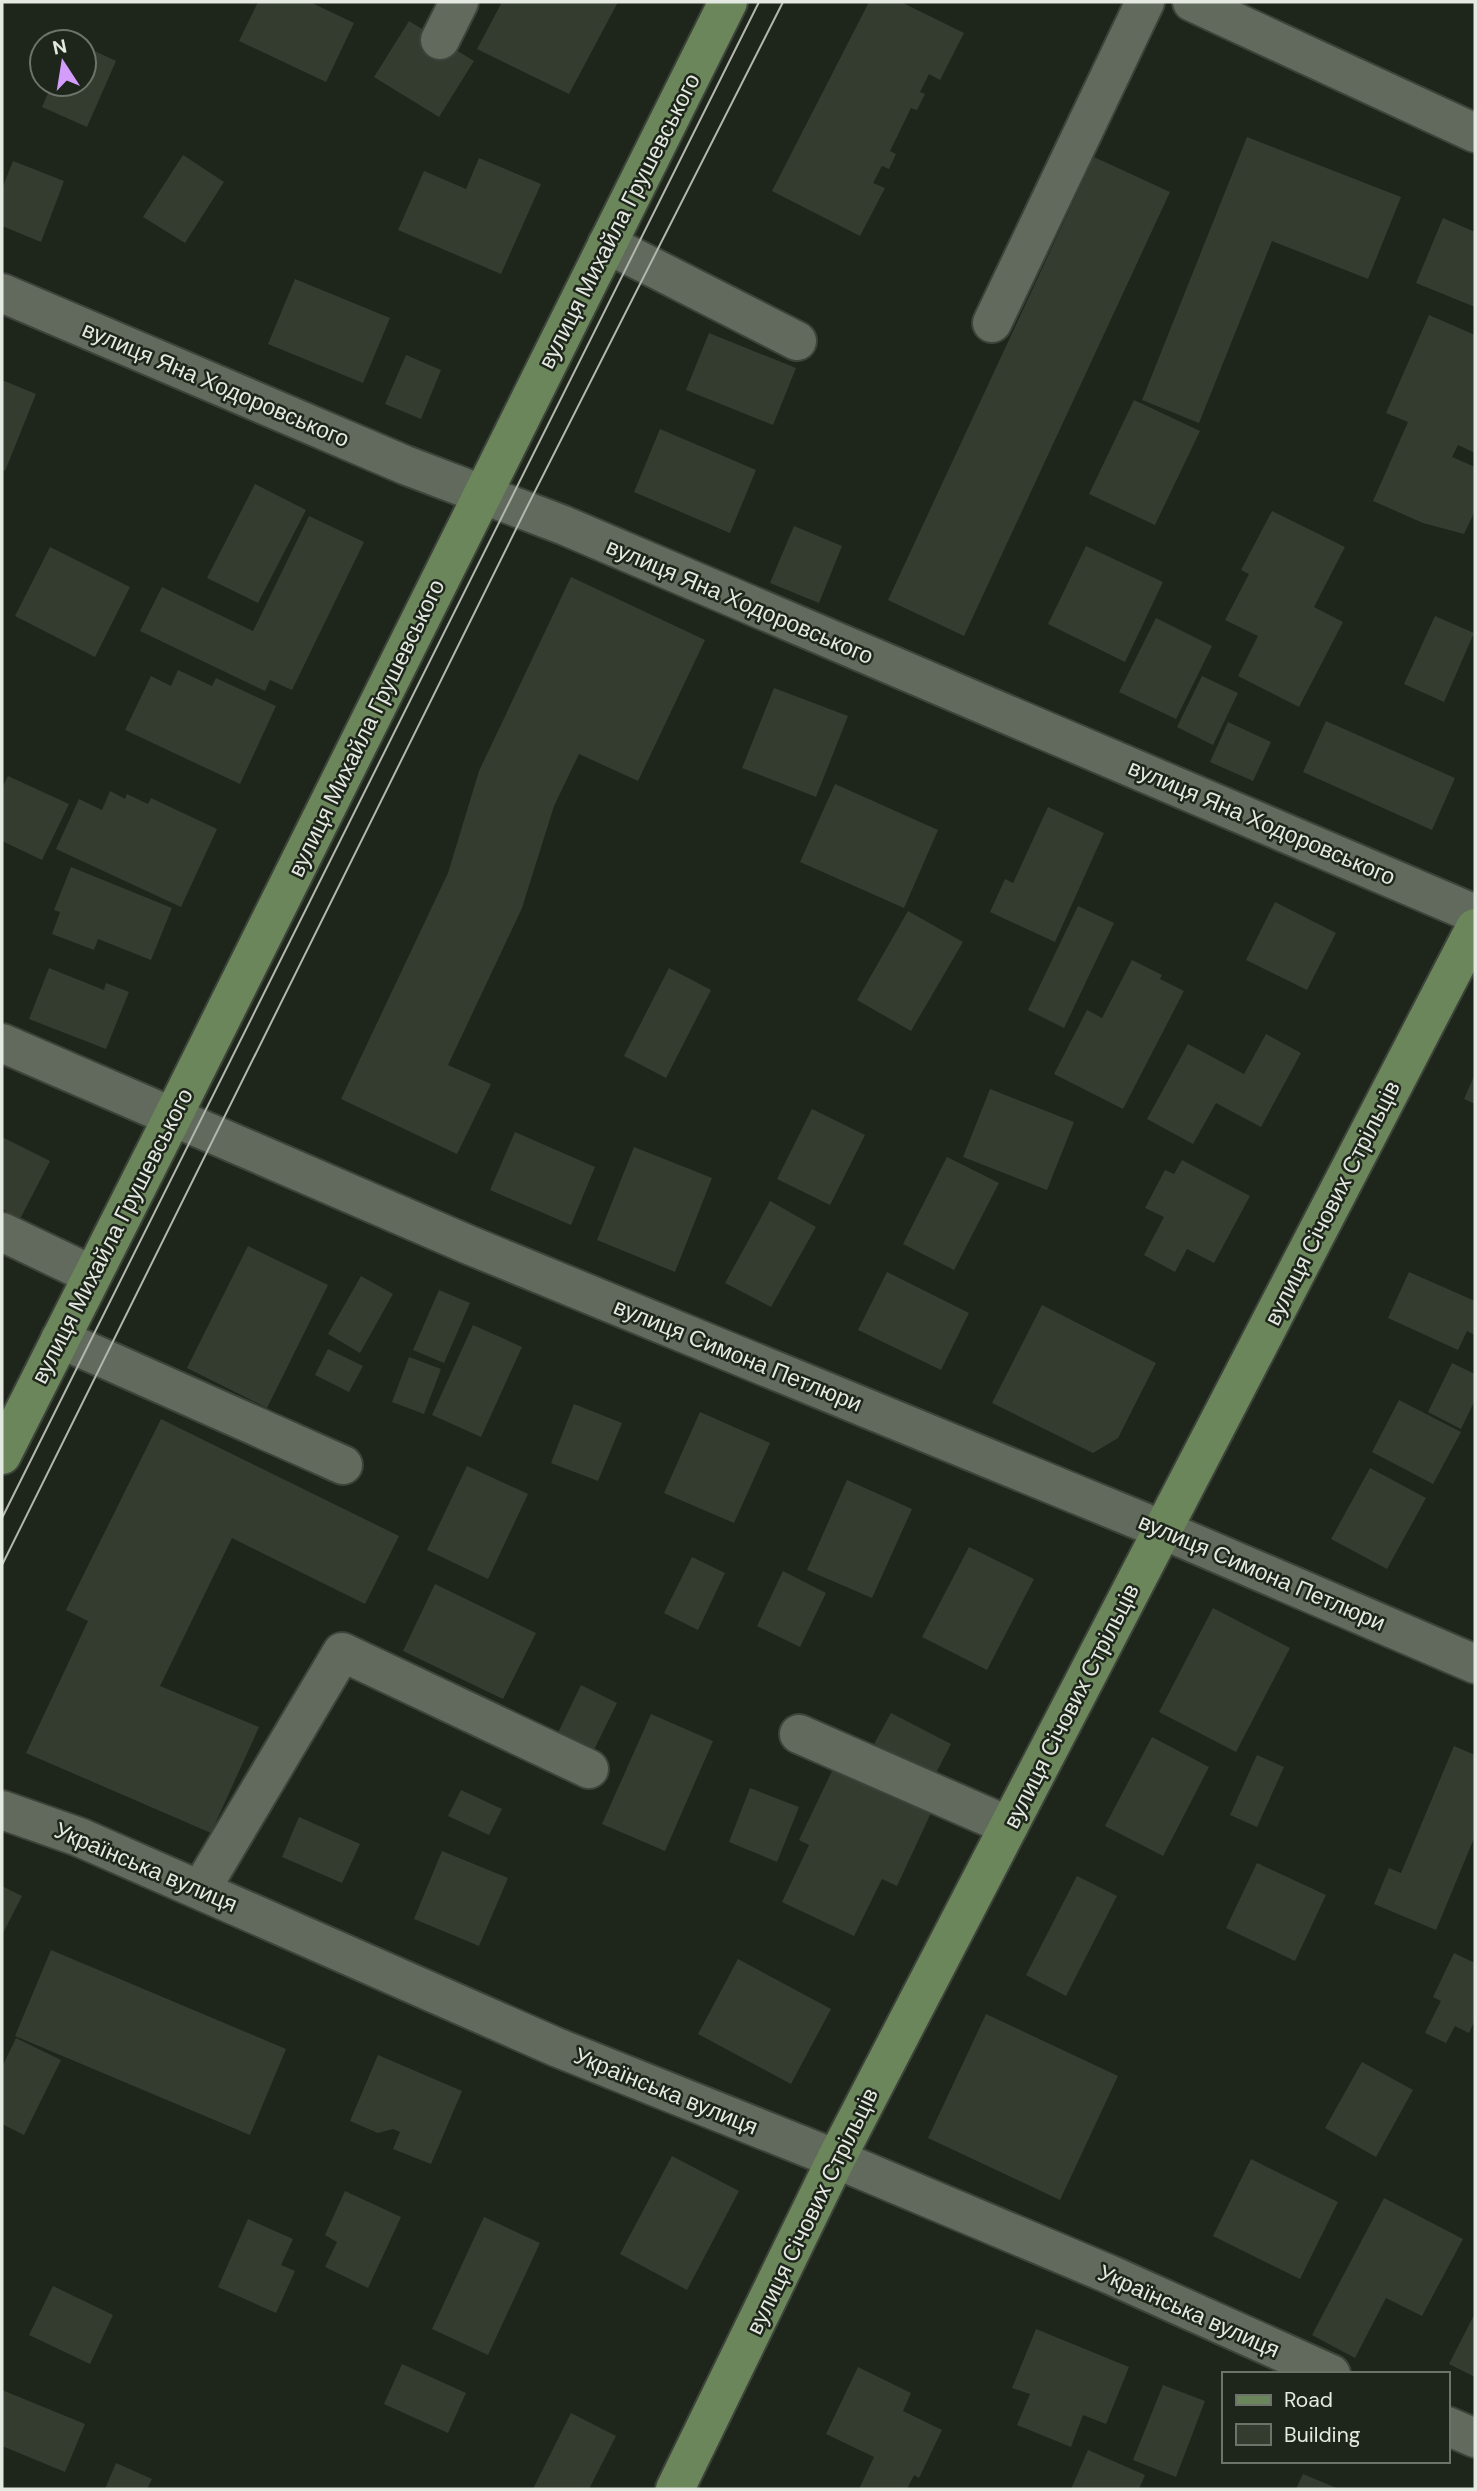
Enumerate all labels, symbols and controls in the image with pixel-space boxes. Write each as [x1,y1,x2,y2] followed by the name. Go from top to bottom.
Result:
[28,28,98,98] north arrow
[50,33,69,61] text: N
[531,68,707,374] street label: вулиця Михайла Грушевського
[78,314,354,454] street label: вулиця Яна Ходоровського
[602,531,878,671] street label: вулиця Яна Ходоровського
[281,574,451,882] street label: вулиця Михайла Грушевського
[1124,752,1400,892] street label: вулиця Яна Ходоровського
[1257,1076,1407,1330] street label: вулиця Січових Стрільців
[24,1083,200,1389] street label: вулиця Михайла Грушевського
[609,1291,867,1419] street label: вулиця Симона Петлюри
[1134,1506,1390,1638] street label: вулиця Симона Петлюри
[996,1579,1146,1833] street label: вулиця Січових Стрільців
[50,1815,242,1919] street label: Українська вулиця
[570,2040,762,2142] street label: Українська вулиця
[739,2083,885,2339] street label: вулиця Січових Стрільців
[1093,2257,1285,2365] street label: Українська вулиця
[1222,2372,1449,2463] legend
[1284,2386,1333,2414] text: Road
[1284,2421,1361,2449] text: Building

